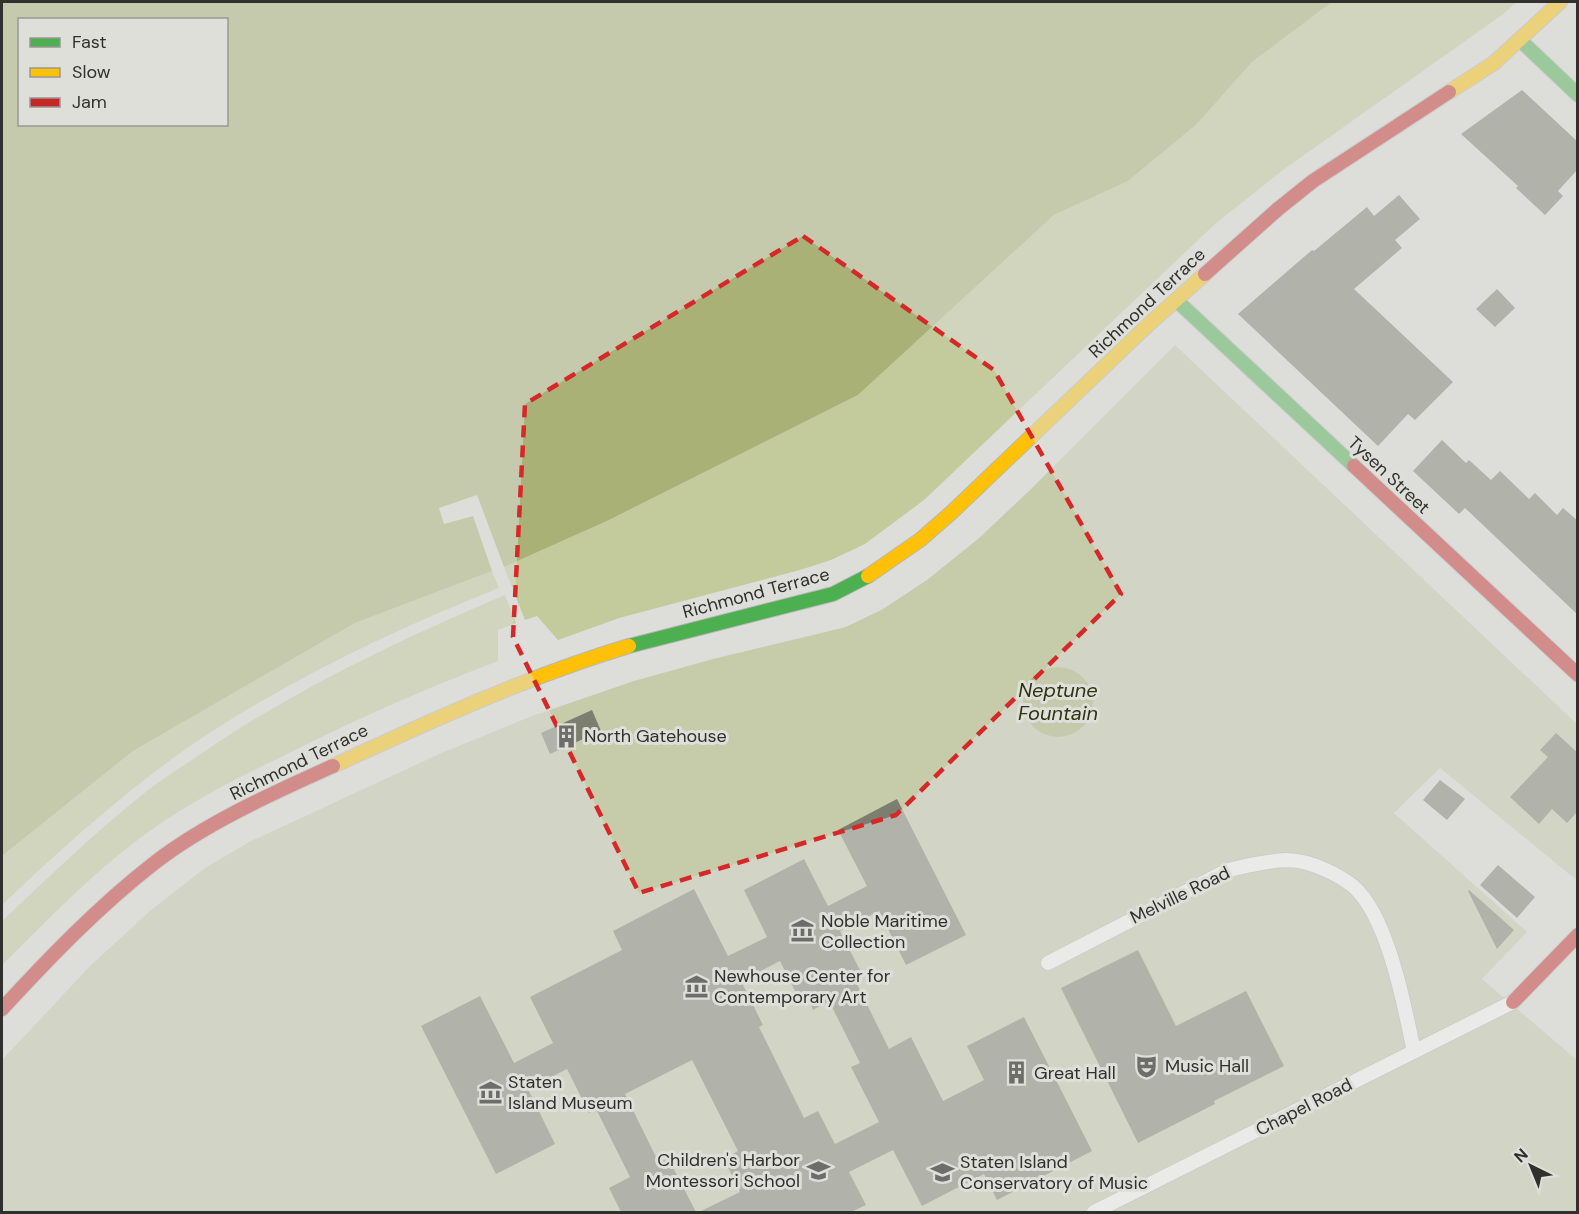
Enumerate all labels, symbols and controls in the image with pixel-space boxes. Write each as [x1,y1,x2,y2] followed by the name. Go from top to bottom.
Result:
[18,18,228,126] legend
[72,30,107,54] text: Fast
[72,60,111,84] text: Slow
[72,90,107,114] text: Jam
[1084,243,1210,363] street label: Richmond Terrace
[1343,431,1435,519] street label: Tysen Street
[680,562,832,624] street label: Richmond Terrace
[1018,677,1098,726] water label: Neptune Fountain
[226,718,372,806] street label: Richmond Terrace
[553,723,579,749] building icon: North Gatehouse
[584,724,727,748] place label: North Gatehouse
[1126,861,1234,929] street label: Melville Road
[821,909,948,954] place label: Noble Maritime Collection
[790,918,816,944] museum icon: Noble Maritime Collection
[714,964,891,1009] place label: Newhouse Center for Contemporary Art
[683,973,709,999] museum icon: Newhouse Center for Contemporary Art
[1134,1053,1160,1079] theatre icon: Music Hall
[1165,1054,1249,1078] place label: Music Hall
[1003,1060,1029,1086] building icon: Great Hall
[1034,1061,1116,1085] place label: Great Hall
[508,1070,633,1115] place label: Staten Island Museum
[1252,1072,1356,1142] street label: Chapel Road
[477,1079,503,1105] museum icon: Staten Island Museum
[1501,1136,1561,1196] north arrow
[1510,1144,1533,1167] text: N
[646,1148,800,1193] place label: Children's Harbor Montessori School
[960,1150,1148,1195] place label: Staten Island Conservatory of Music
[805,1157,831,1183] school or university icon: Children's Harbor Montessori School
[929,1159,955,1185] school or university icon: Staten Island Conservatory of Music

